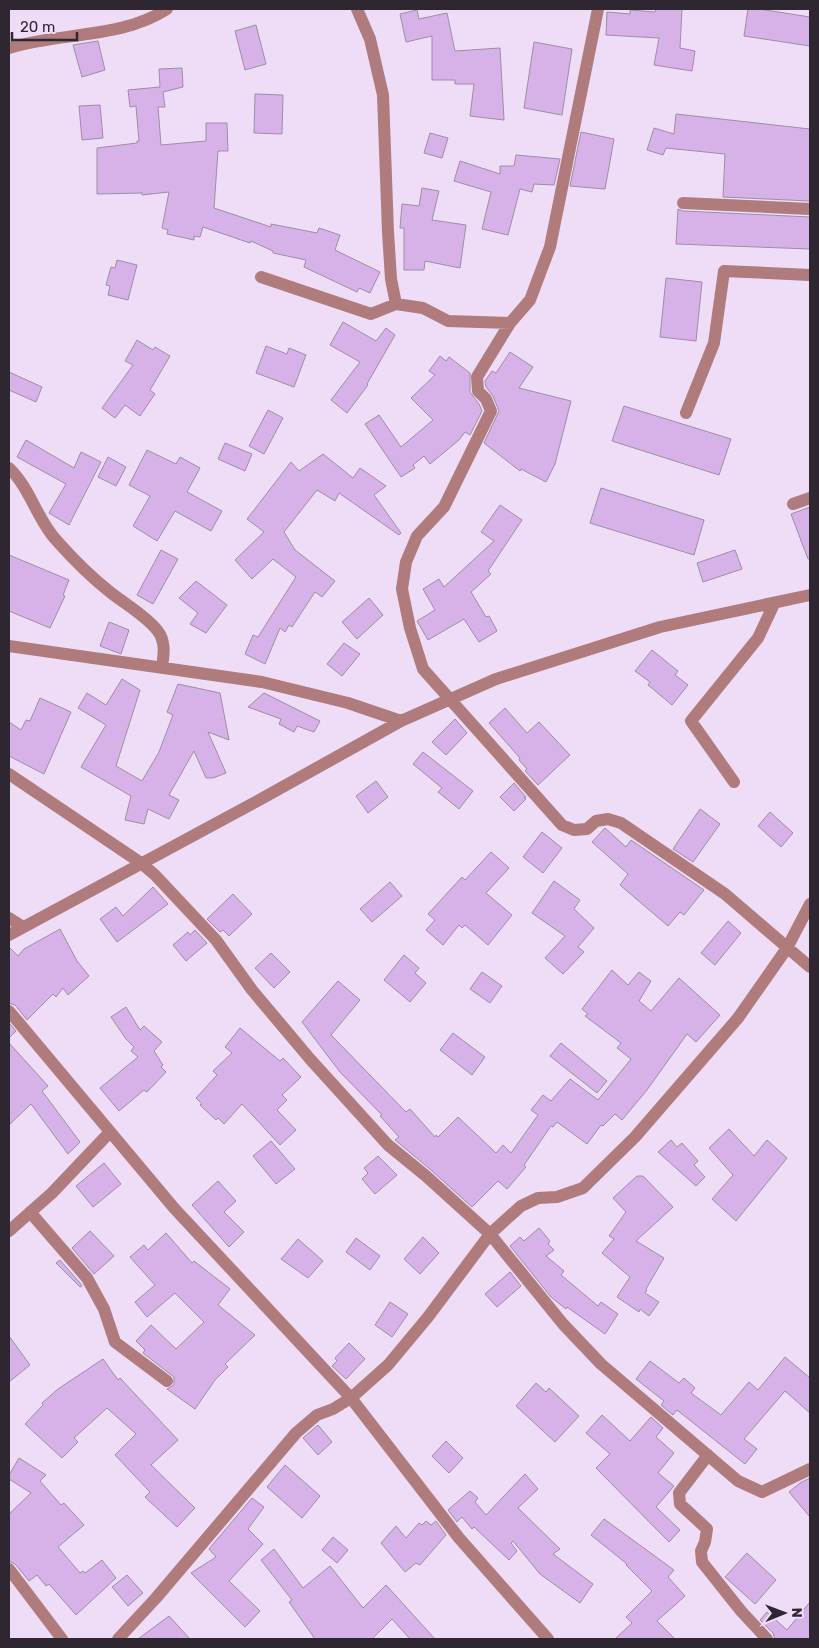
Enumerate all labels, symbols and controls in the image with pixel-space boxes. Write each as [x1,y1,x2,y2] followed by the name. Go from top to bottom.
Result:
[12,10,78,42] scale bar
[20,18,55,36] text: 20 m
[759,1588,809,1638] north arrow
[788,1608,805,1618] text: N

